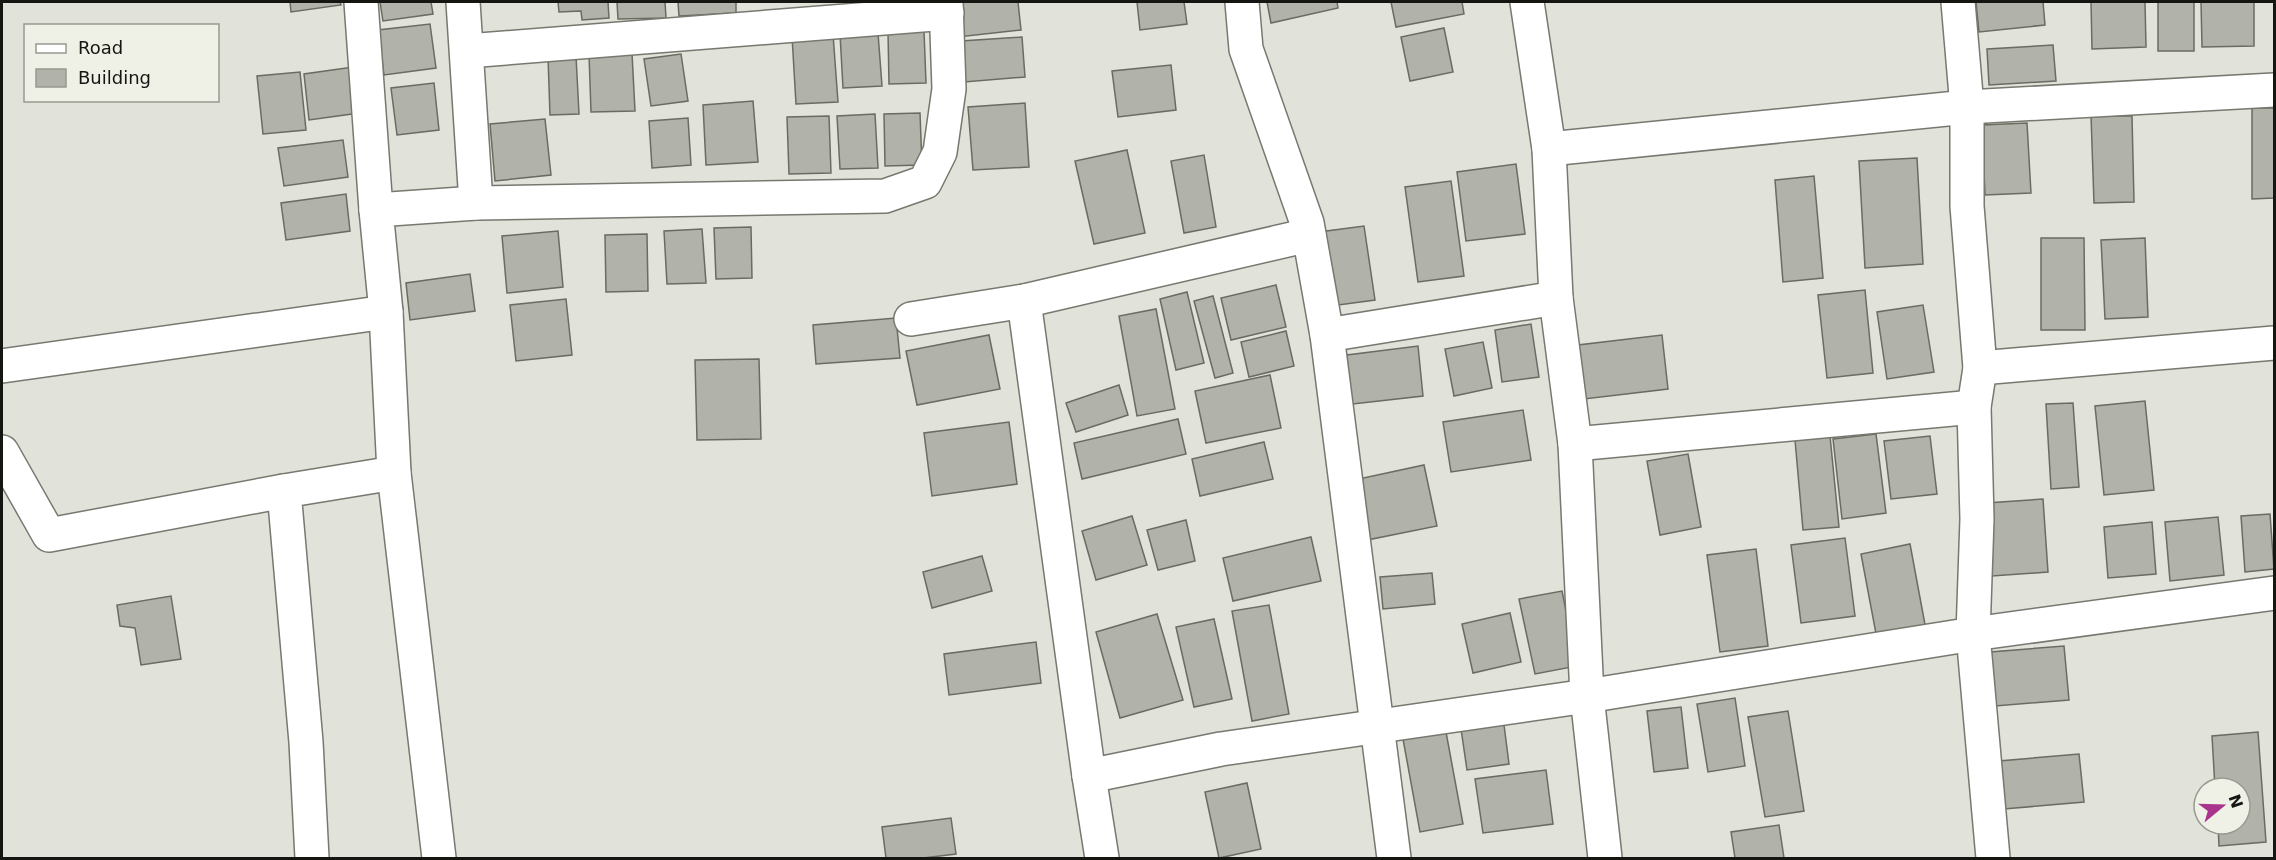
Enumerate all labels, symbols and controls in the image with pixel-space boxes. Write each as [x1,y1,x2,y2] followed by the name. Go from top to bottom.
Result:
[24,24,219,102] legend
[78,37,123,58] text: Road
[78,67,151,88] text: Building
[2192,776,2252,836] north arrow
[2225,792,2247,811] text: N

